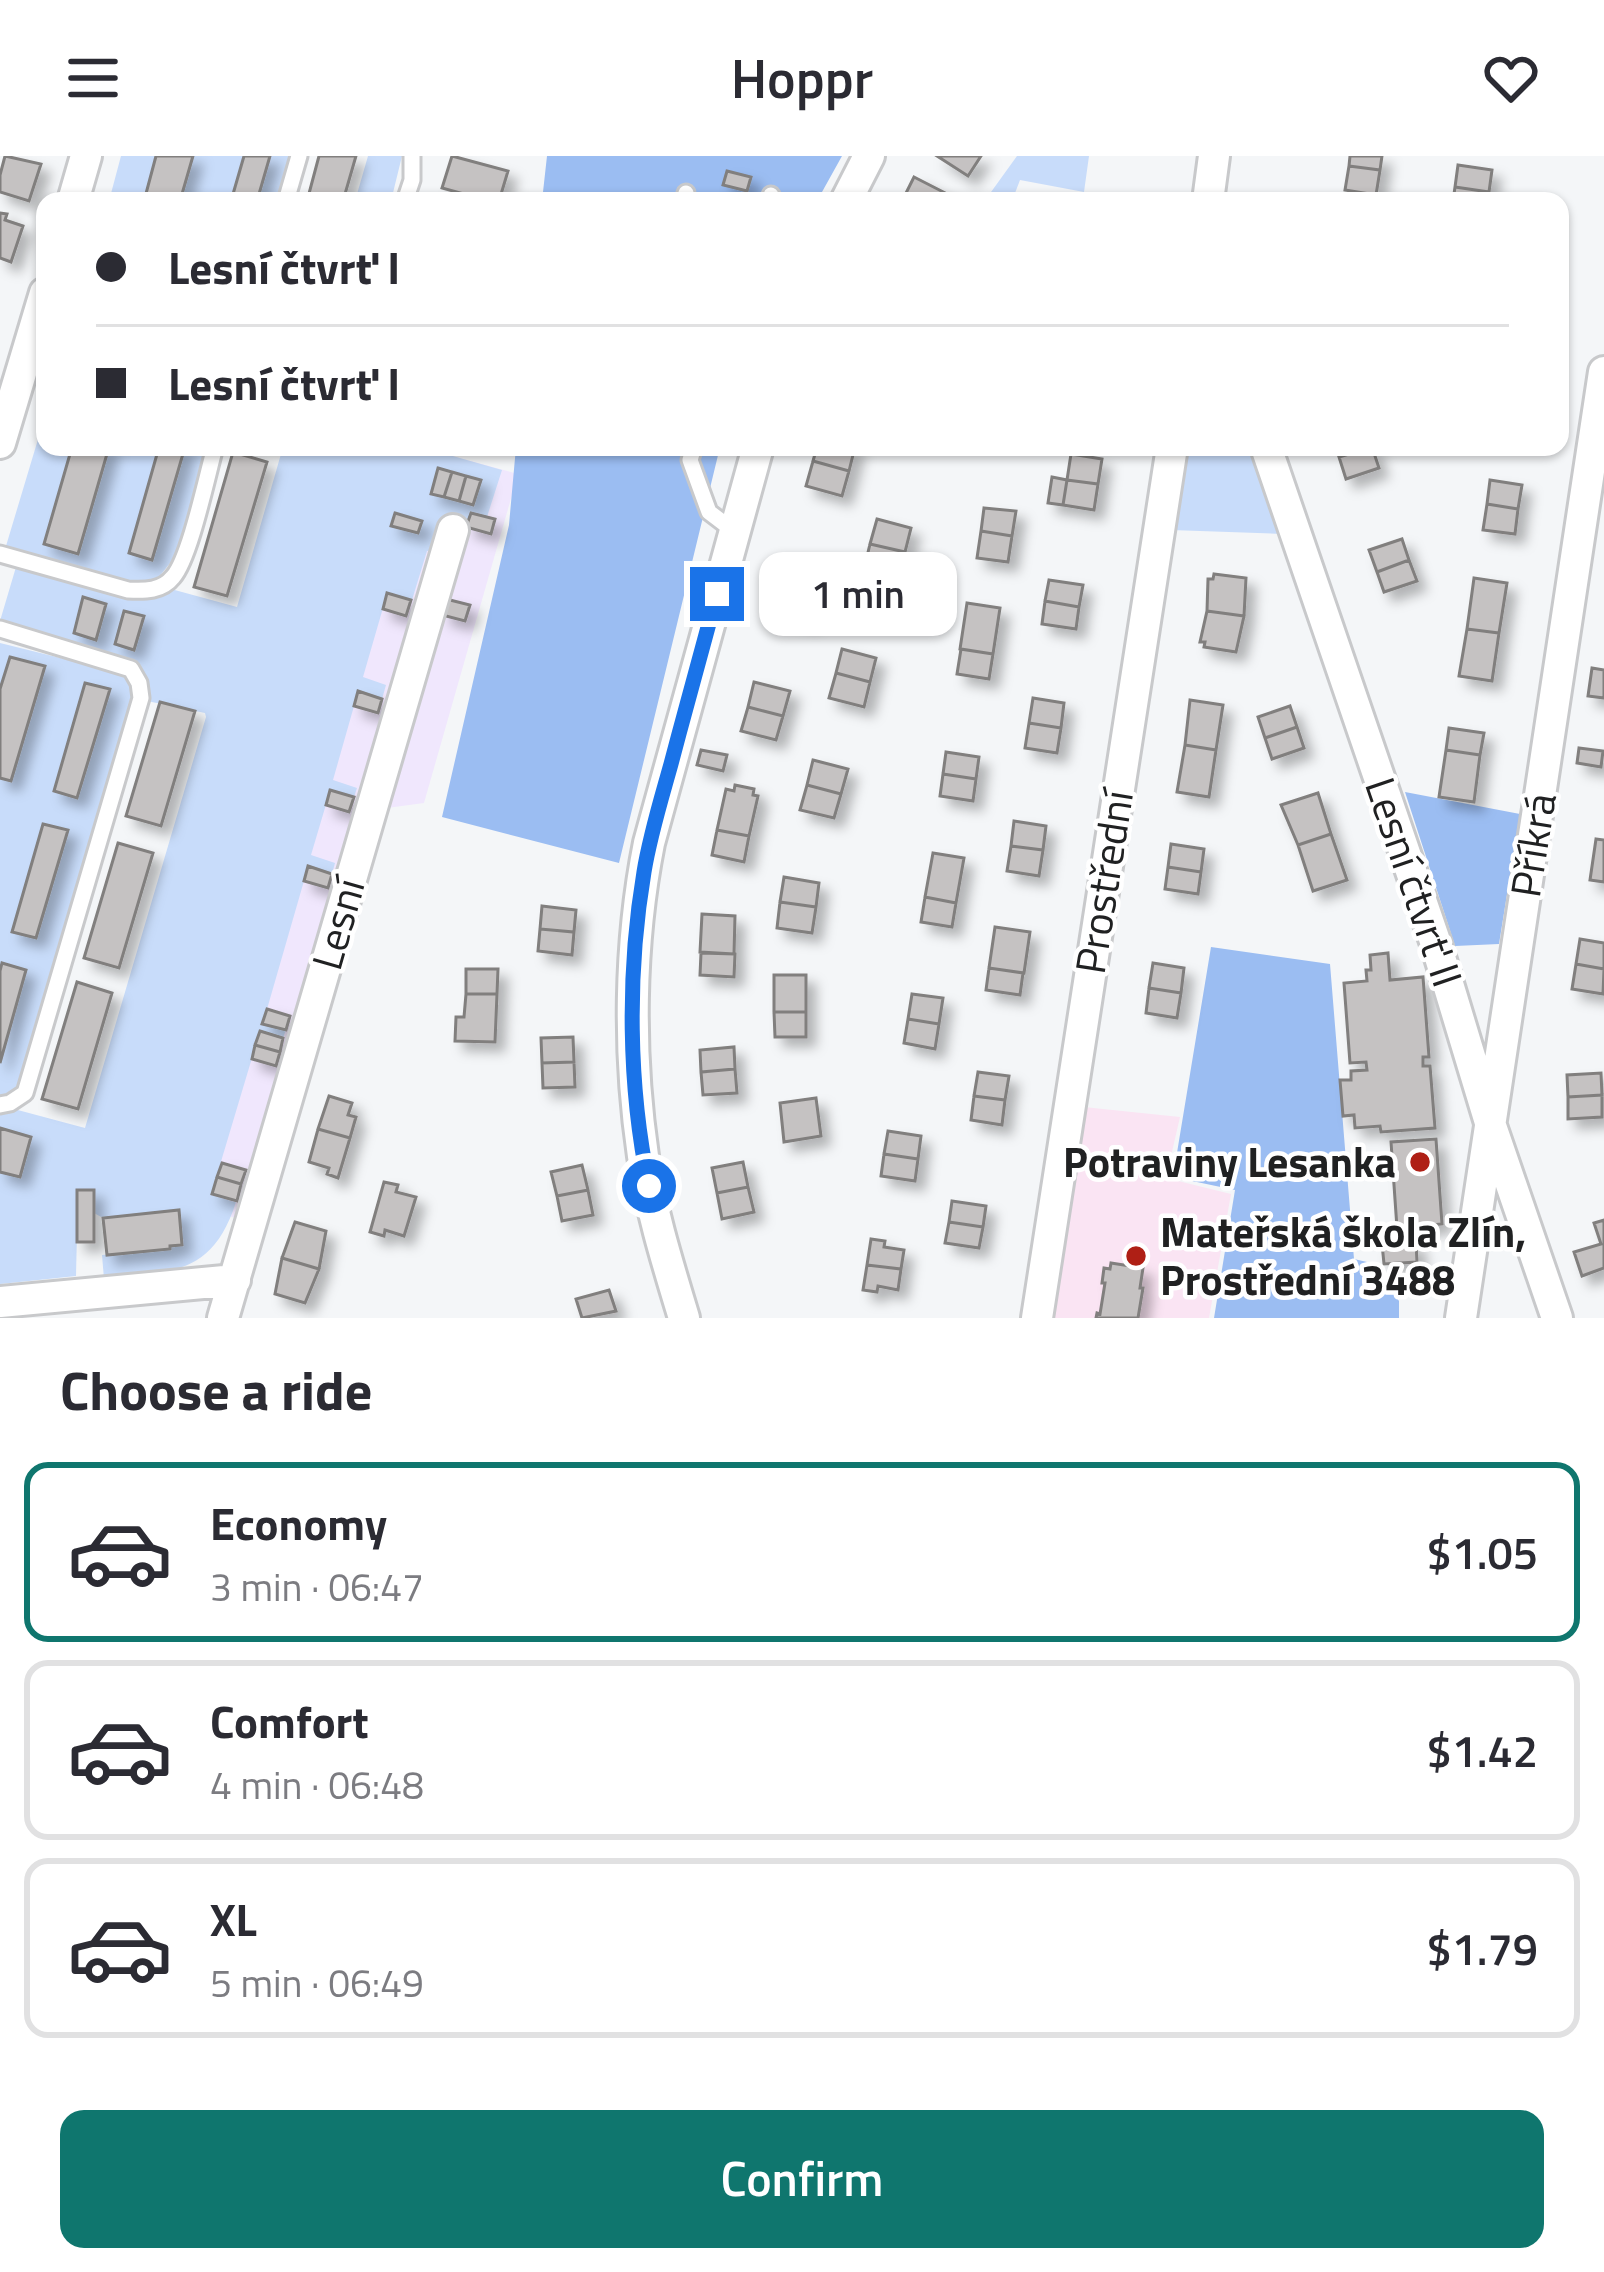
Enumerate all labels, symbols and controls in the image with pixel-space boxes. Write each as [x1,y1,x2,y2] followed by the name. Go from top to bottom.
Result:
[731,37,873,119] text: Hoppr
[60,45,126,111] icon: menu
[1478,45,1544,111] icon: heart
[168,233,400,301] text: Lesní čtvrť I
[168,349,400,417] text: Lesní čtvrť I
[759,552,957,636] callout: 1 min
[811,564,905,623] text: 1 min
[690,567,744,621] route end
[1349,768,1481,995] street label: Lesní čtvrť II
[1057,783,1150,978] street label: Prostřední
[1492,788,1572,902] street label: Příkrá
[294,868,381,977] street label: Lesní
[1063,1129,1396,1193] place label: Potraviny Lesanka
[1407,1149,1433,1175] marker: Potraviny Lesanka
[622,1159,676,1213] route start
[1160,1199,1526,1311] place label: Mateřská škola Zlín, Prostřední 3488
[1123,1243,1149,1269] marker: Mateřská škola Zlín, Prostřední 3488
[60,1349,372,1431] text: Choose a ride
[210,1489,387,1557] text: Economy
[66,1498,174,1606] icon: car
[1426,1518,1538,1586] text: $1.05
[210,1557,424,1616] text: 3 min · 06:47
[210,1687,369,1755] text: Comfort
[66,1696,174,1804] icon: car
[1426,1716,1538,1784] text: $1.42
[210,1755,424,1814] text: 4 min · 06:48
[210,1885,257,1953] text: XL
[66,1894,174,2002] icon: car
[1426,1914,1538,1982] text: $1.79
[210,1953,424,2012] text: 5 min · 06:49
[60,2110,1544,2248] button: Confirm

